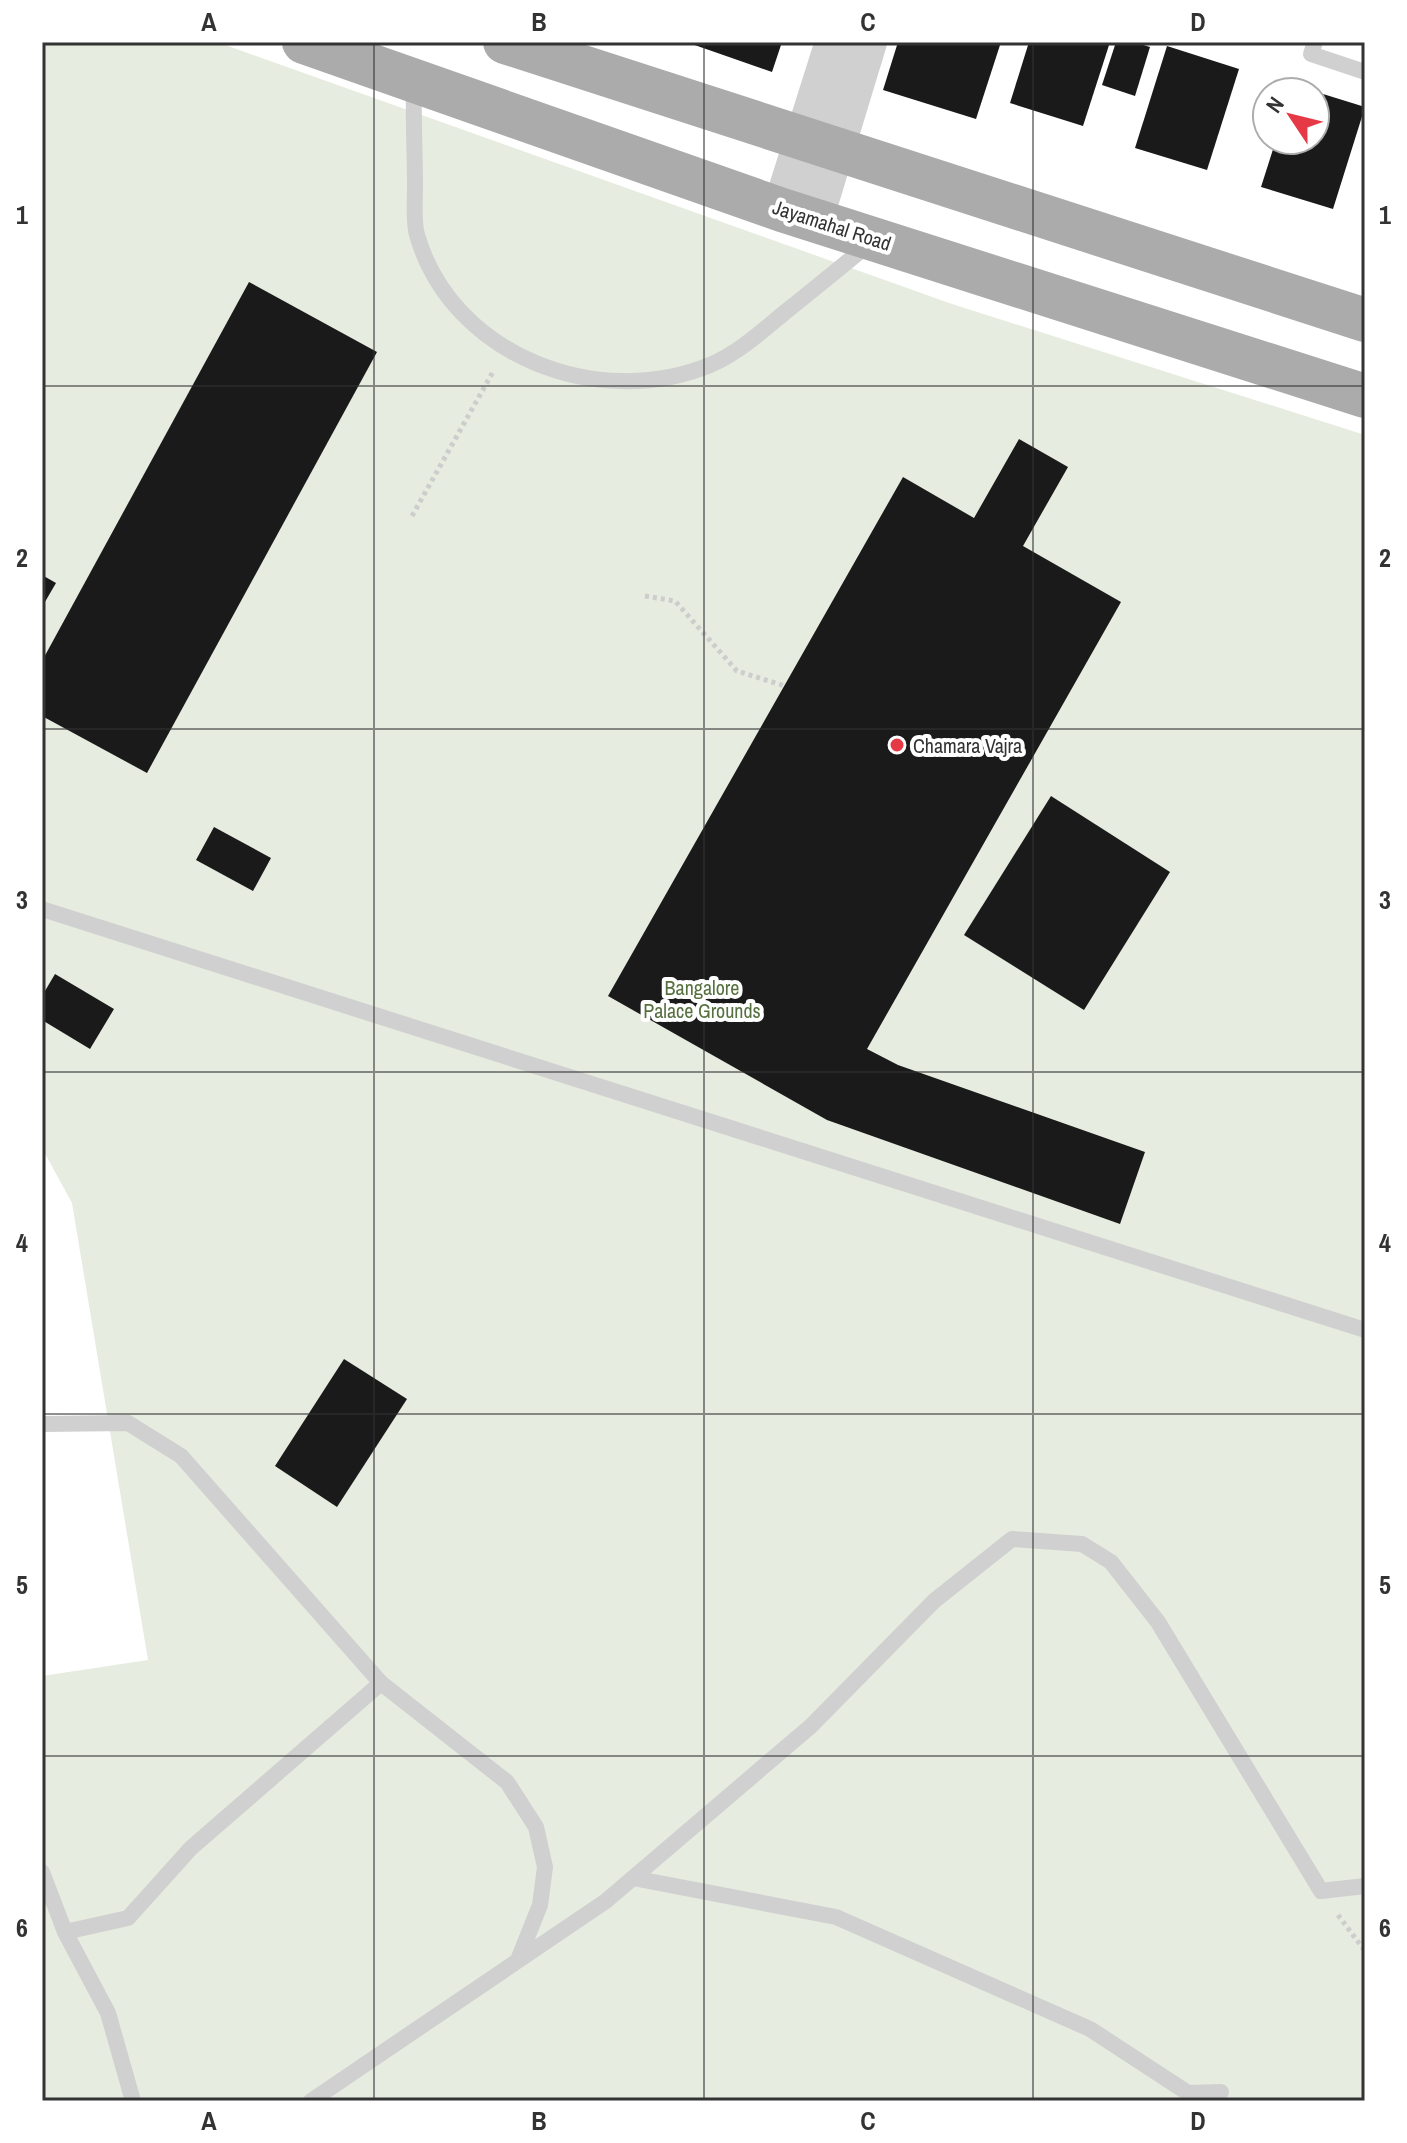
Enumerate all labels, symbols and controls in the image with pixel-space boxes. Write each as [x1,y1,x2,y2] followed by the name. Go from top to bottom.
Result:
[201,4,217,39] text: A
[531,4,547,39] text: B
[860,4,876,39] text: C
[1190,4,1206,39] text: D
[1251,76,1331,156] north arrow
[1259,91,1291,118] text: N
[769,193,895,257] street label: Jayamahal Road
[16,197,28,232] text: 1
[1379,197,1391,232] text: 1
[16,540,28,575] text: 2
[1379,540,1391,575] text: 2
[913,732,1022,759] place label: Chamara Vajra
[888,736,906,754] marker: Chamara Vajra
[16,882,28,917] text: 3
[1379,882,1391,917] text: 3
[643,974,761,1024] park label: Bangalore Palace Grounds
[16,1225,28,1260] text: 4
[1379,1225,1391,1260] text: 4
[16,1567,28,1602] text: 5
[1379,1567,1391,1602] text: 5
[16,1910,28,1945] text: 6
[1379,1910,1391,1945] text: 6
[201,2103,217,2138] text: A
[531,2103,547,2138] text: B
[860,2103,876,2138] text: C
[1190,2103,1206,2138] text: D

